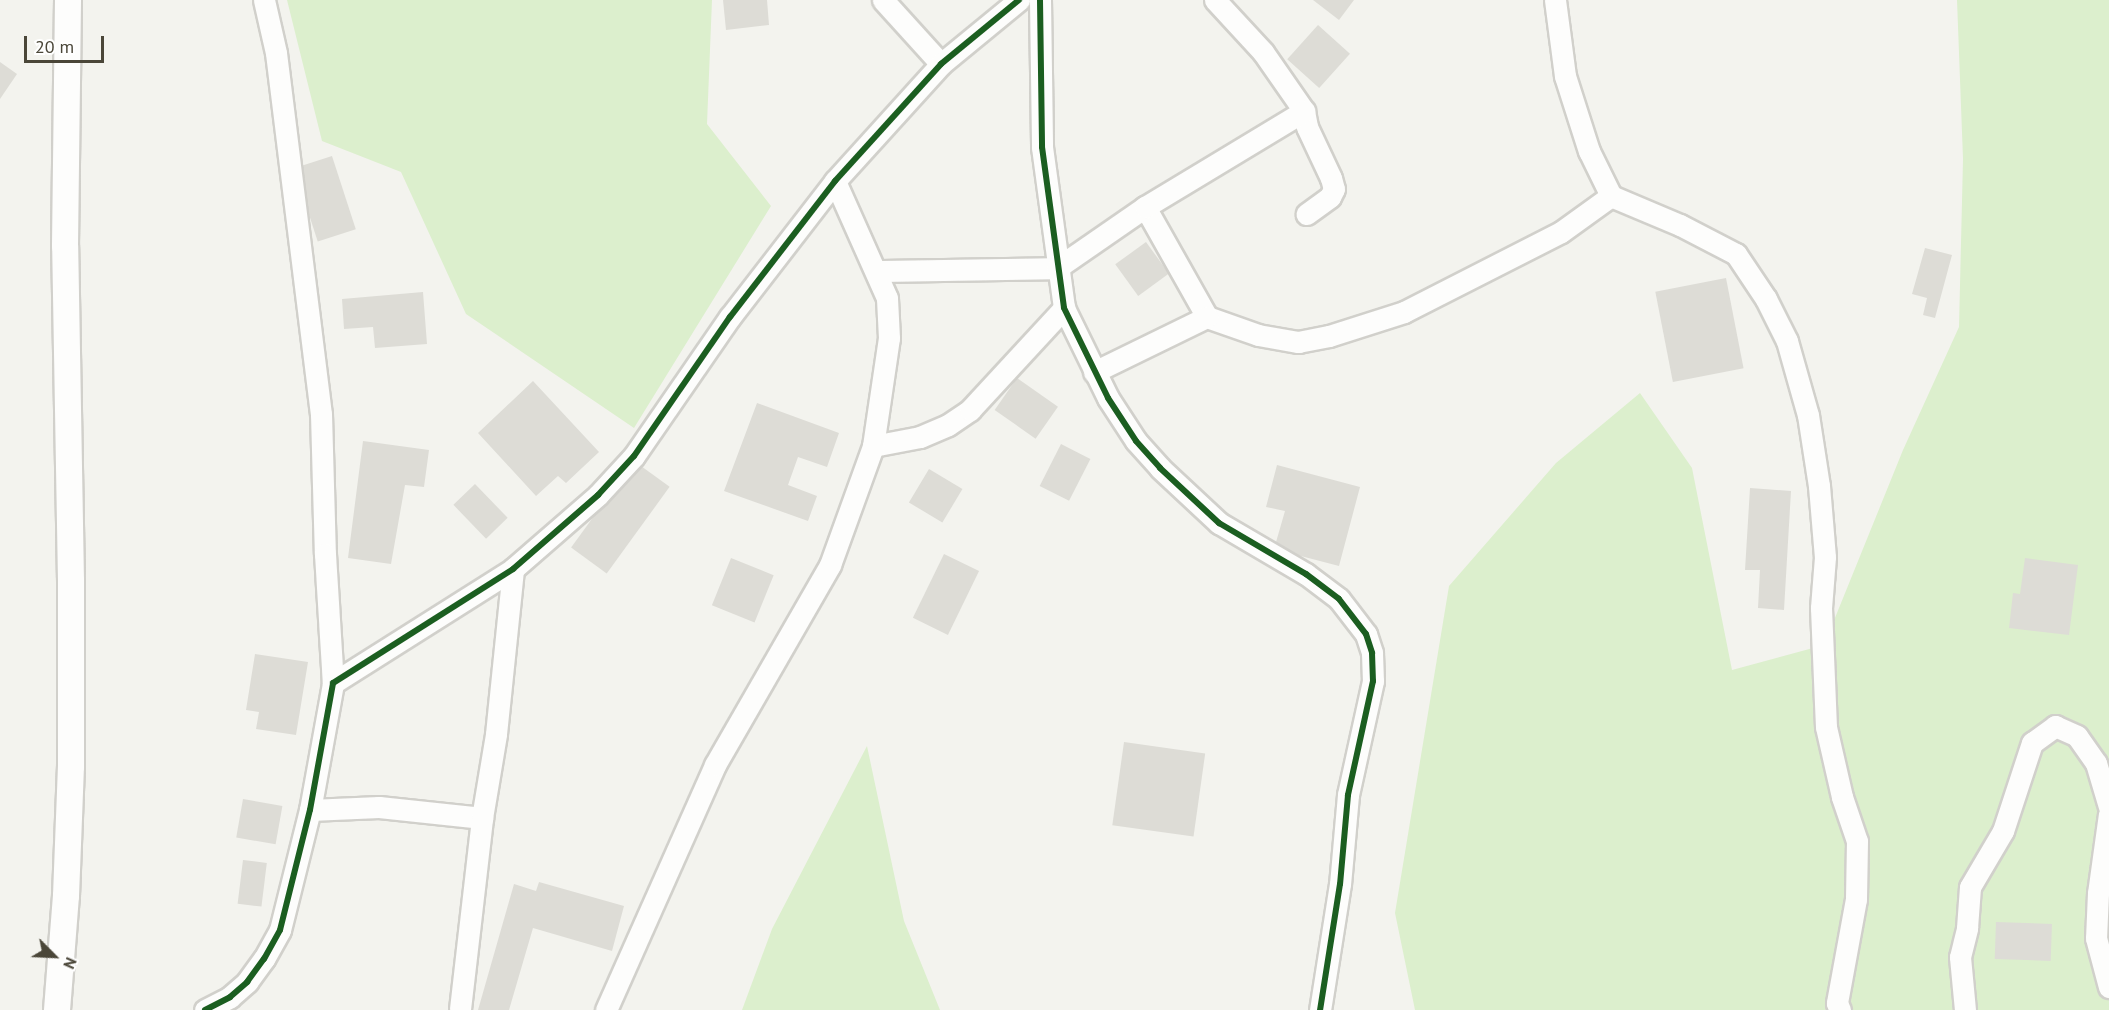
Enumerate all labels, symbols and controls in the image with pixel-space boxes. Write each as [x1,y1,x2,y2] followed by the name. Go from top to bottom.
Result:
[27,24,106,62] scale bar
[35,35,74,58] text: 20 m
[24,926,84,986] north arrow
[59,954,82,972] text: N

